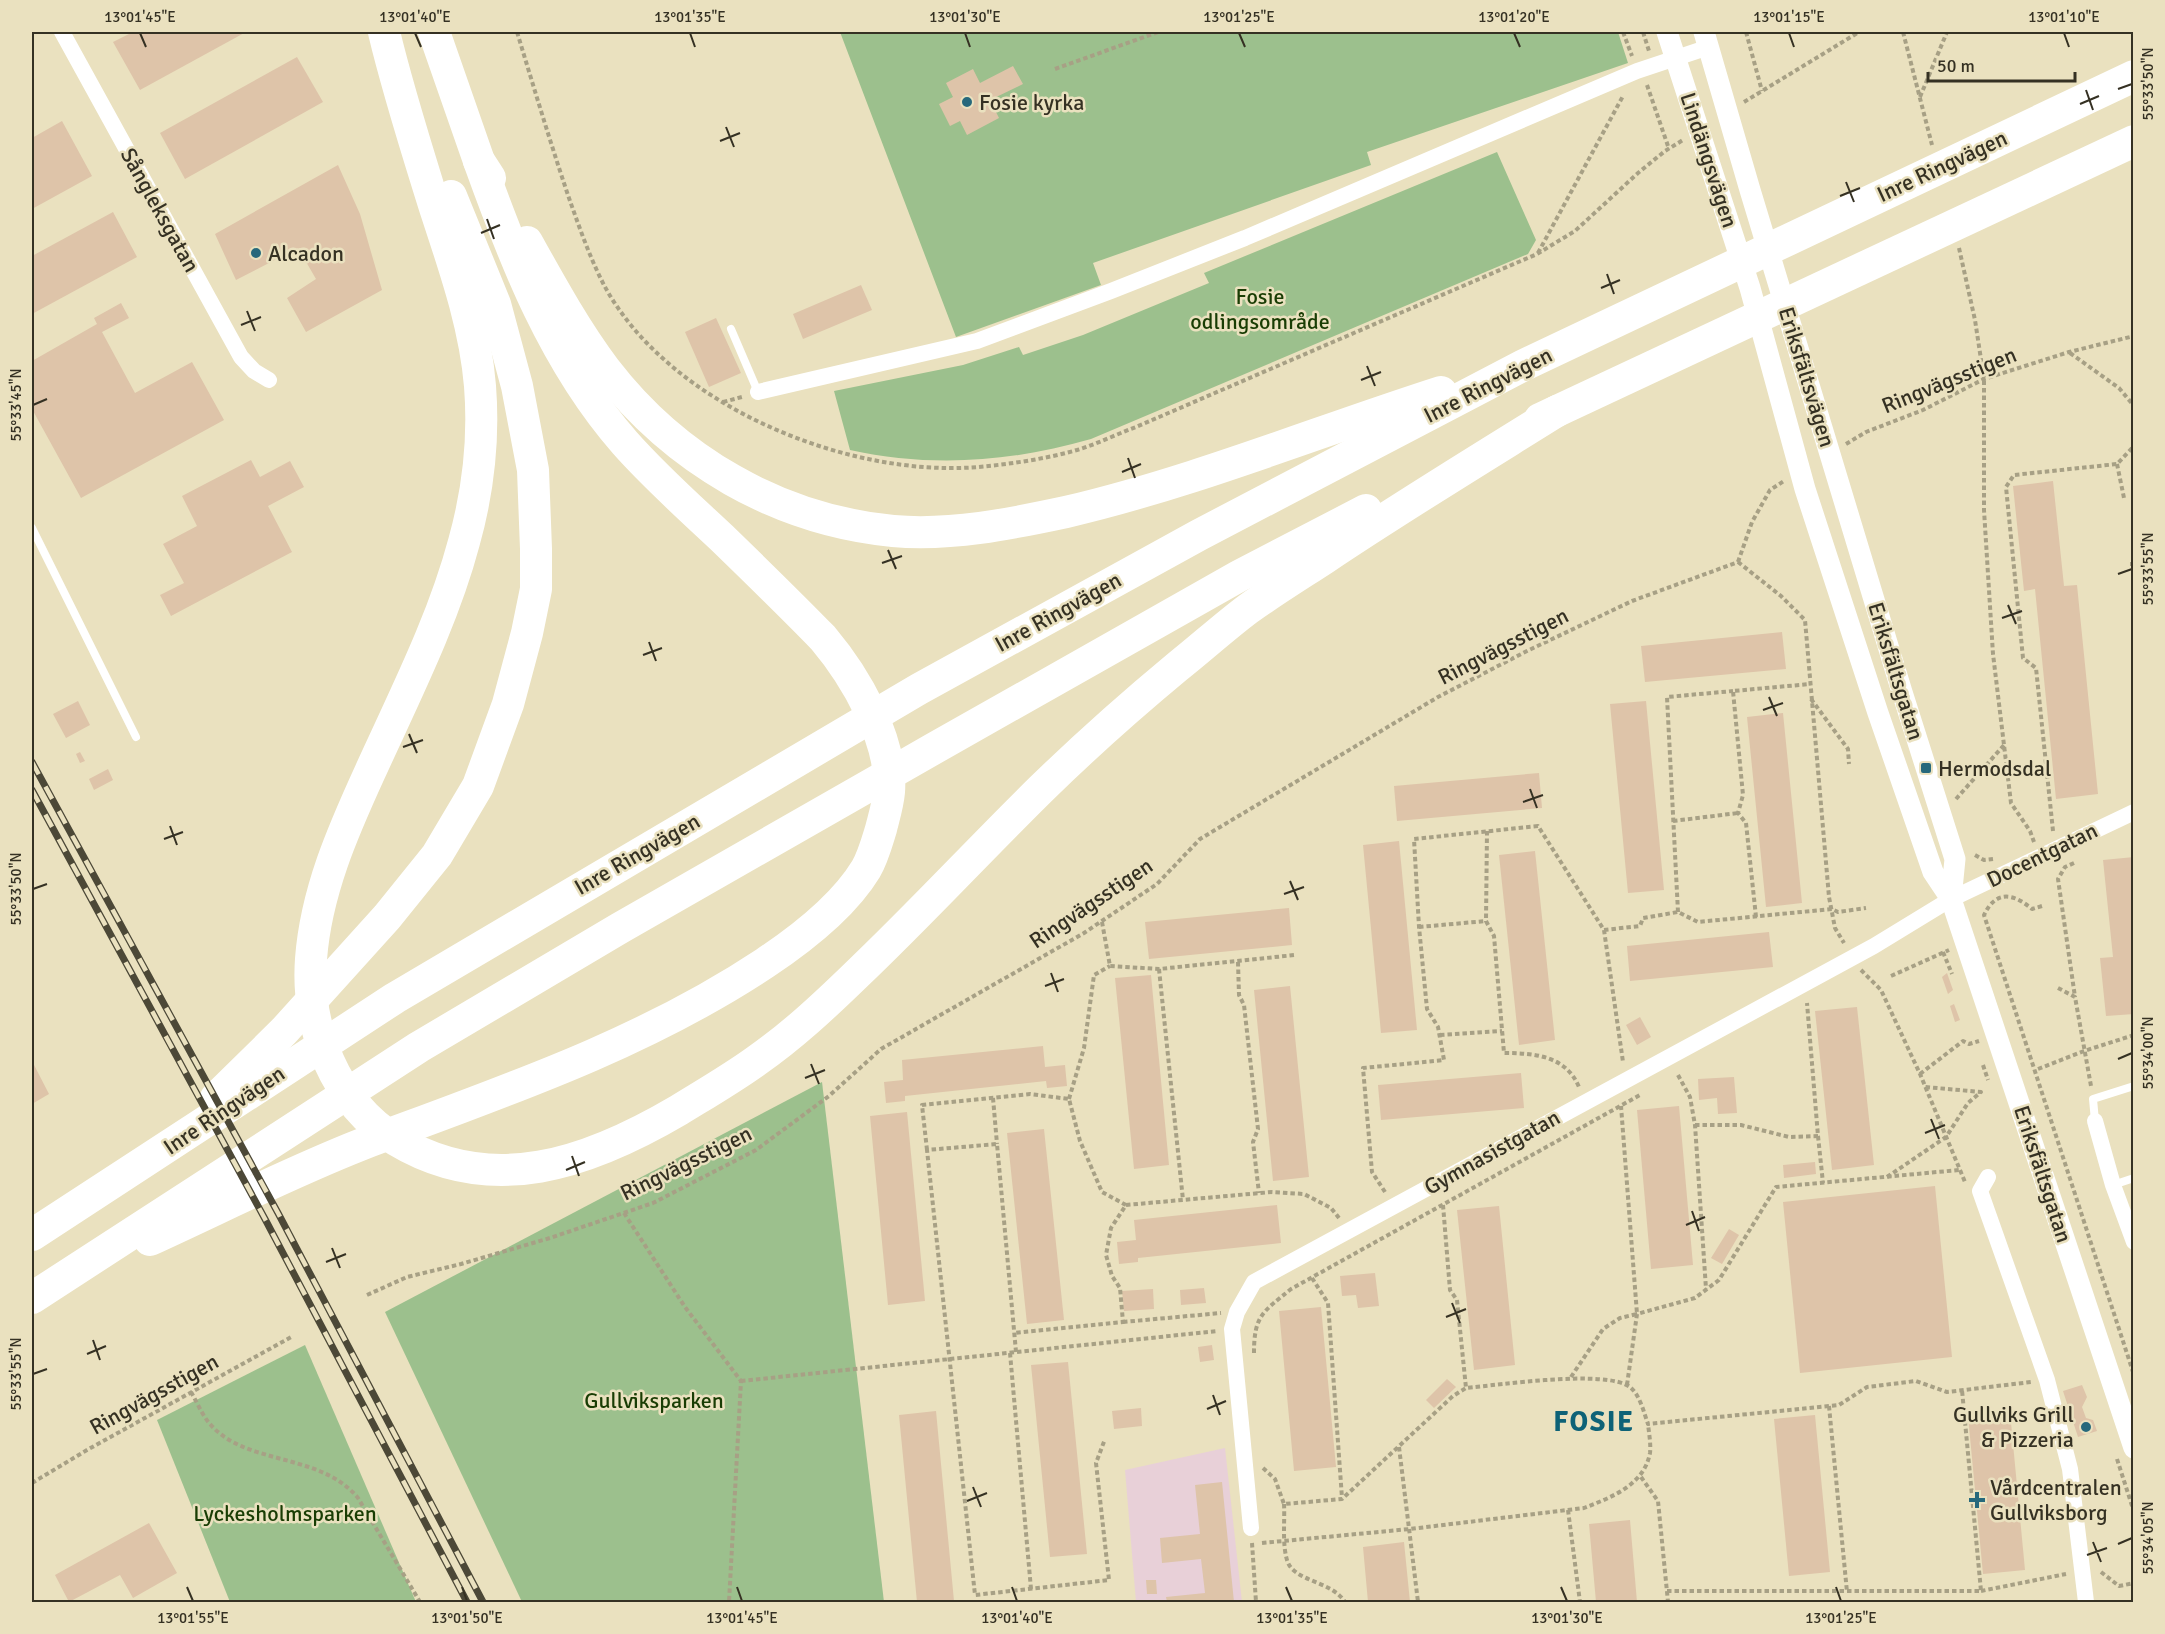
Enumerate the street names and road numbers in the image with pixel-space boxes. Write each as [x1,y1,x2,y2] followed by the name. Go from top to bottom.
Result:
[1674,89,1744,231] street label: Lindängsvägen
[1873,124,2011,208] street label: Inre Ringvägen
[115,143,205,277] street label: Sångleksgatan
[1773,304,1841,450] street label: Eriksfältsvägen
[1419,341,1557,429] street label: Inre Ringvägen
[1878,341,2020,419] street label: Ringvägsstigen
[990,566,1126,658] street label: Inre Ringvägen
[1862,599,1930,743] street label: Eriksfältsgatan
[1433,601,1573,691] street label: Ringvägsstigen
[569,807,705,901] street label: Inre Ringvägen
[1982,817,2102,893] street label: Docentgatan
[1024,852,1158,954] street label: Ringvägsstigen
[158,1060,290,1160] street label: Inre Ringvägen
[2008,1102,2078,1246] street label: Eriksfältsgatan
[1419,1104,1565,1200] street label: Gymnasistgatan
[616,1119,756,1207] street label: Ringvägsstigen
[85,1347,223,1441] street label: Ringvägsstigen

